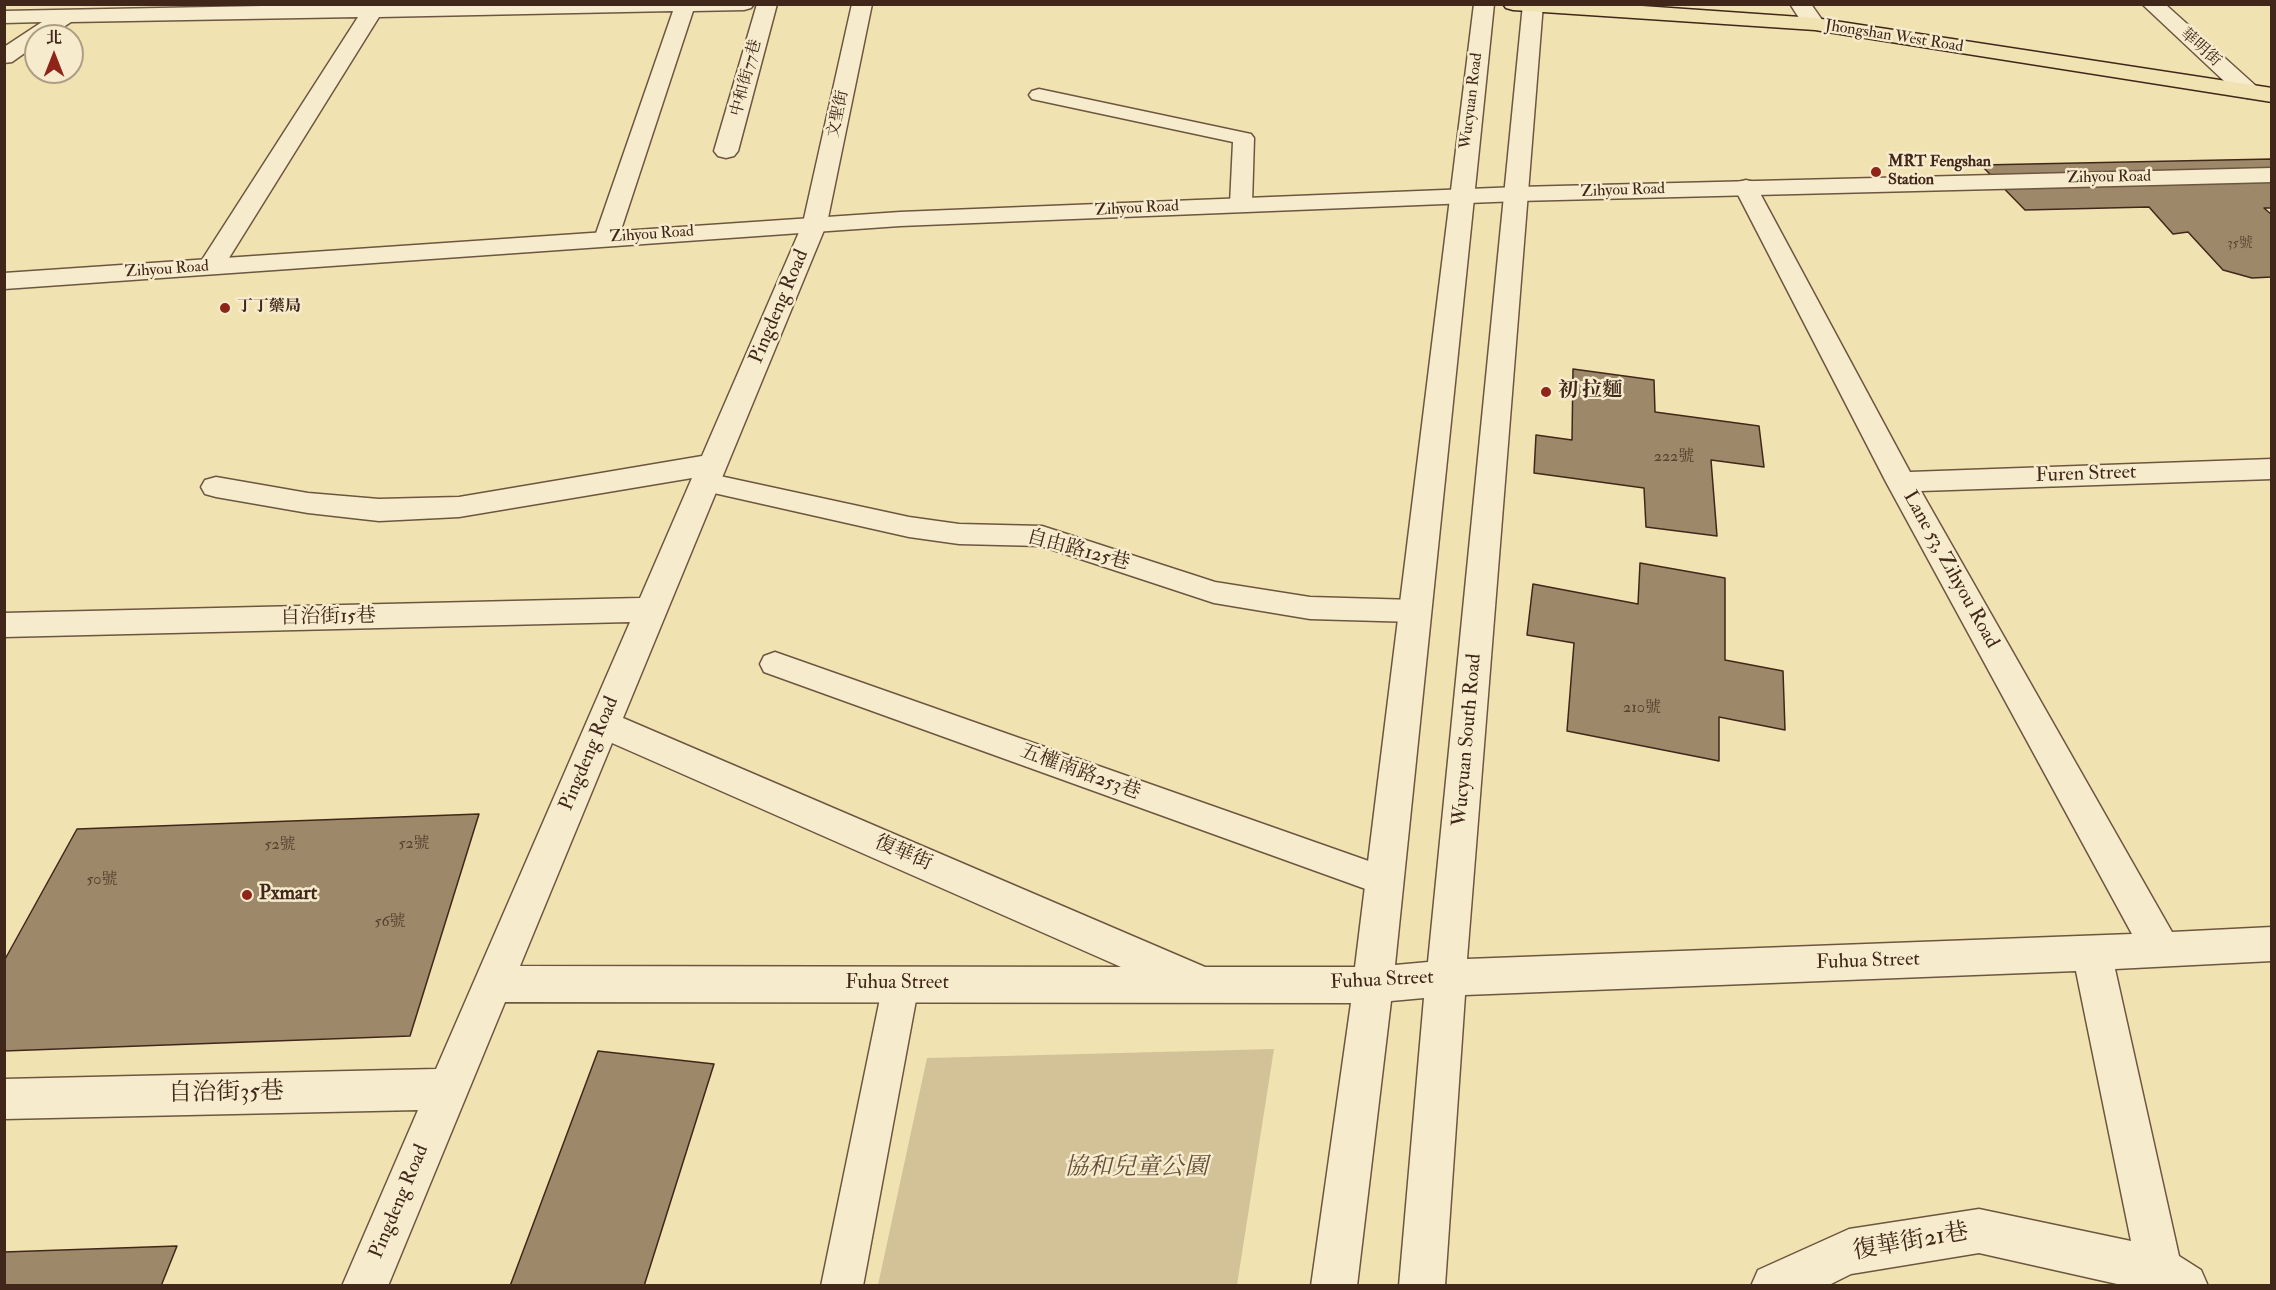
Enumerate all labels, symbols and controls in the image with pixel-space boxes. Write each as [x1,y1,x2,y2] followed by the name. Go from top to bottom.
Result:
[1823,17,1965,57] street label: Jhongshan West Road
[24,24,84,84] north arrow
[2176,25,2224,71] street label: 華明街
[46,28,62,48] text: 北
[728,38,766,118] street label: 中和街77巷
[1457,52,1487,150] street label: Wucyuan Road
[825,89,853,139] street label: 文聖街
[1888,153,1991,191] place label: MRT Fengshan Station
[1869,165,1883,179] marker: MRT Fengshan Station
[2067,168,2151,188] street label: Zihyou Road
[1581,180,1665,202] street label: Zihyou Road
[1094,197,1180,221] street label: Zihyou Road
[609,222,695,248] street label: Zihyou Road
[2227,236,2253,252] house number: 35號
[745,246,815,368] street label: Pingdeng Road
[124,257,210,283] street label: Zihyou Road
[237,298,301,318] place label: 丁丁藥局
[218,301,232,315] marker: 丁丁藥局
[1558,380,1622,404] place label: 初 拉麵
[1539,385,1553,399] marker: 初 拉麵
[1654,448,1694,468] house number: 222號
[2035,461,2137,489] street label: Furen Street
[1897,487,2003,653] street label: Lane 53, Zihyou Road
[1024,526,1132,576] street label: 自由路125巷
[280,605,376,631] street label: 自治街15巷
[1448,653,1488,827] street label: Wucyuan South Road
[555,693,625,815] street label: Pingdeng Road
[1623,699,1661,719] house number: 210號
[1016,740,1144,806] street label: 五權南路253巷
[871,831,935,877] street label: 復華街
[398,835,430,855] house number: 52號
[264,836,296,856] house number: 52號
[86,871,118,891] house number: 50號
[259,883,317,907] place label: Pxmart
[240,888,254,902] marker: Pxmart
[374,913,406,933] house number: 56號
[1816,948,1920,976] street label: Fuhua Street
[1330,966,1434,996] street label: Fuhua Street
[845,972,949,996] street label: Fuhua Street
[168,1079,284,1109] street label: 自治街35巷
[365,1141,435,1263] street label: Pingdeng Road
[1064,1155,1208,1183] park label: 協和兒童公園
[1851,1219,1971,1267] street label: 復華街21巷

